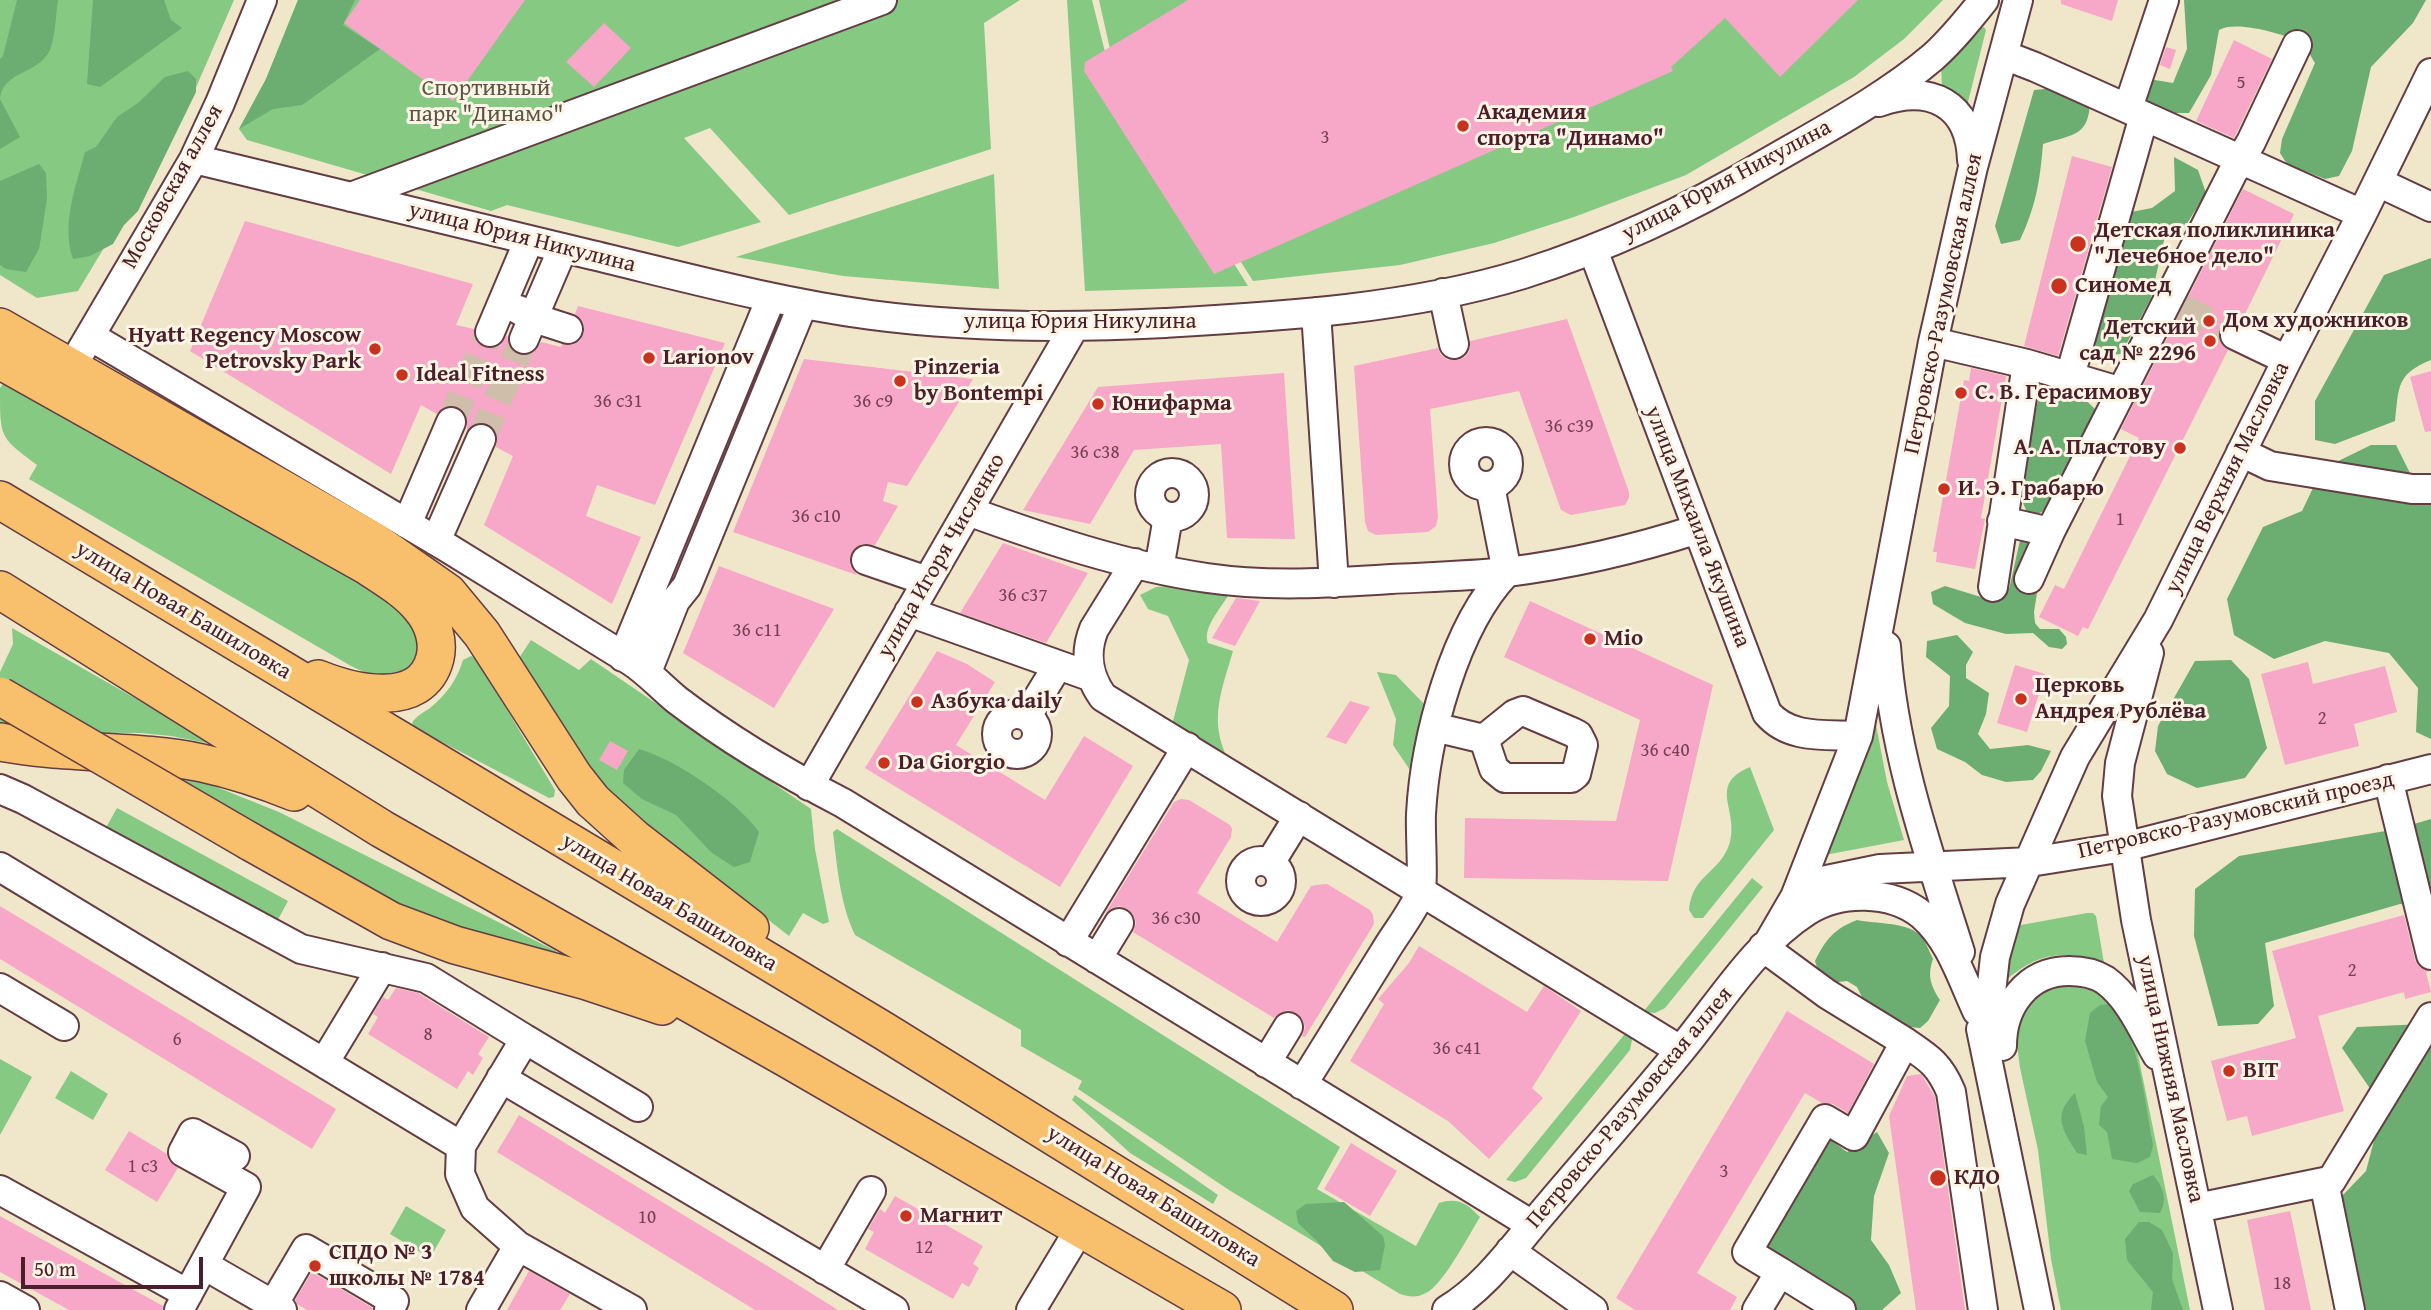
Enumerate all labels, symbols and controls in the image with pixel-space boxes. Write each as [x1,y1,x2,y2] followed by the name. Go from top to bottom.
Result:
[2236,72,2246,94] house number: 5
[409,75,563,129] park label: Спортивный парк "Динамо"
[1477,99,1664,153] place label: Академия спорта "Динамо"
[116,100,230,274] street label: Московская аллея
[1618,114,1836,248] street label: улица Юрия Никулина
[1455,118,1471,134] marker: Академия спорта "Динамо"
[1320,127,1330,149] house number: 3
[1899,151,1989,457] street label: Петровско-Разумовская аллея
[406,196,638,280] street label: улица Юрия Никулина
[2094,217,2335,271] place label: Детская поликлиника "Лечебное дело"
[2068,234,2088,254] marker: Детская поликлиника "Лечебное дело"
[2075,272,2172,300] place label: Синомед
[2049,276,2069,296] marker: Синомед
[2223,307,2409,335] place label: Дом художников
[964,308,1196,336] street label: улица Юрия Никулина
[2201,313,2217,329] marker: Дом художников
[2079,314,2196,368] place label: Детский сад № 2296
[128,322,361,376] place label: Hyatt Regency Moscow Petrovsky Park
[2202,333,2218,349] marker: Детский сад № 2296
[367,341,383,357] marker: Hyatt Regency Moscow Petrovsky Park
[663,344,754,372] place label: Larionov
[641,350,657,366] marker: Larionov
[914,354,1043,408] place label: Pinzeria by Bontempi
[2160,358,2296,598] street label: улица Верхняя Масловка
[416,361,545,389] place label: Ideal Fitness
[394,367,410,383] marker: Ideal Fitness
[892,373,908,389] marker: Pinzeria by Bontempi
[1975,379,2152,407] place label: С. В. Герасимову
[1953,385,1969,401] marker: С. В. Герасимову
[1112,390,1232,418] place label: Юнифарма
[593,391,643,413] house number: 36 с31
[853,391,893,413] house number: 36 с9
[1090,396,1106,412] marker: Юнифарма
[1638,402,1756,652] street label: улица Михаила Якушина
[1544,416,1594,438] house number: 36 с39
[2013,434,2166,462] place label: А. А. Пластову
[2172,440,2188,456] marker: А. А. Пластову
[1070,442,1120,464] house number: 36 с38
[872,449,1012,663] street label: улица Игоря Численко
[1958,475,2104,503] place label: И. Э. Грабарю
[1936,481,1952,497] marker: И. Э. Грабарю
[791,506,841,528] house number: 36 с10
[2115,509,2125,531] house number: 1
[70,536,296,686] street label: улица Новая Башиловка
[998,585,1048,607] house number: 36 с37
[732,620,782,642] house number: 36 с11
[1604,625,1643,653] place label: Mio
[1582,631,1598,647] marker: Mio
[2035,672,2206,726] place label: Церковь Андрея Рублёва
[931,688,1062,716] place label: Азбука daily
[2013,691,2029,707] marker: Церковь Андрея Рублёва
[909,694,925,710] marker: Азбука daily
[2317,708,2327,730] house number: 2
[1640,740,1690,762] house number: 36 с40
[898,749,1005,777] place label: Da Giorgio
[876,755,892,771] marker: Da Giorgio
[2075,766,2397,866] street label: Петровско-Разумовский проезд
[556,828,782,978] street label: улица Новая Башиловка
[1151,908,1201,930] house number: 36 с30
[2130,953,2210,1205] street label: улица Нижняя Масловка
[2347,960,2357,982] house number: 2
[1521,982,1739,1234] street label: Петровско-Разумовская аллея
[423,1024,433,1046] house number: 8
[172,1029,182,1051] house number: 6
[1432,1038,1482,1060] house number: 36 с41
[2243,1057,2279,1085] place label: BIT
[2221,1063,2237,1079] marker: BIT
[1041,1120,1265,1274] street label: улица Новая Башиловка
[128,1156,158,1178] house number: 1 с3
[1719,1161,1729,1183] house number: 3
[1954,1164,2000,1192] place label: КДО
[1928,1168,1948,1188] marker: КДО
[920,1202,1002,1230] place label: Магнит
[638,1207,656,1229] house number: 10
[898,1208,914,1224] marker: Магнит
[915,1237,933,1259] house number: 12
[329,1239,485,1293] place label: СПДО № 3 школы № 1784
[24,1244,206,1288] scale bar
[34,1253,76,1284] text: 50 m
[307,1258,323,1274] marker: СПДО № 3 школы № 1784
[2273,1273,2291,1295] house number: 18

